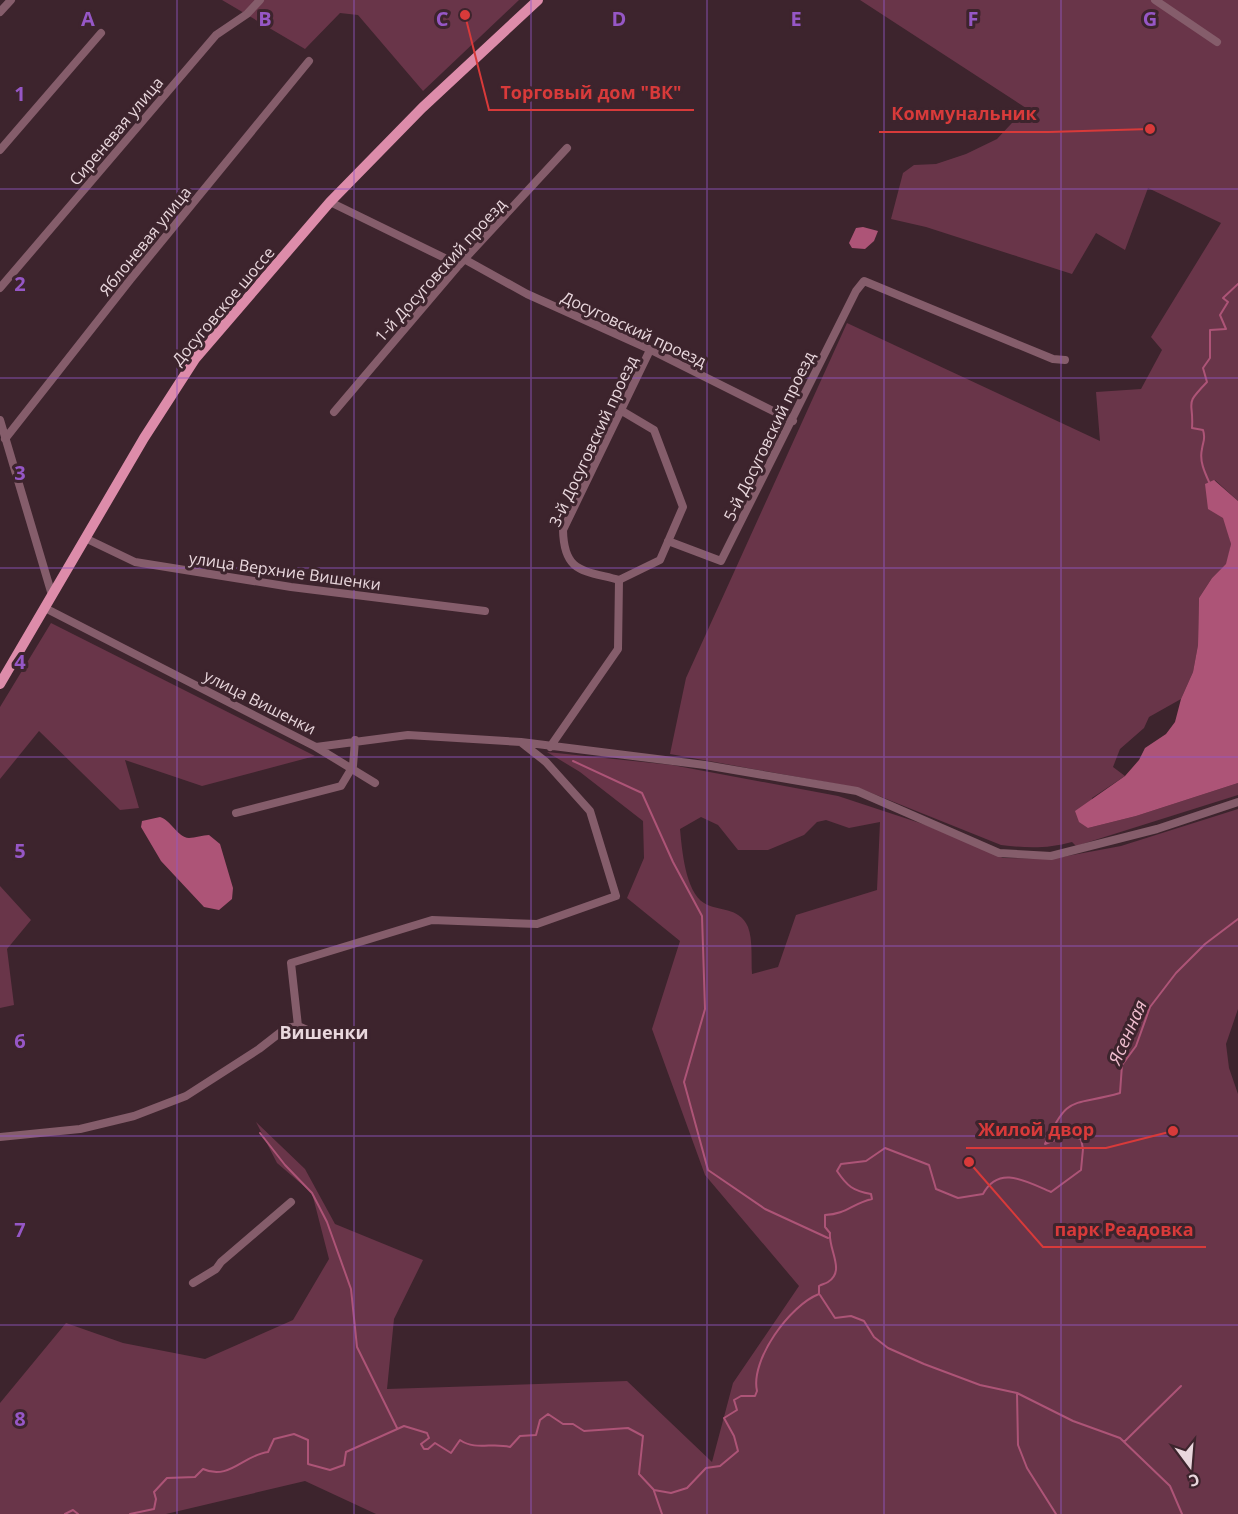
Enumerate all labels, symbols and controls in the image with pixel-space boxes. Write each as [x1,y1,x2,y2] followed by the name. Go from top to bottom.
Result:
[81,5,95,32] text: A
[258,5,272,32] text: B
[436,5,449,32] text: C
[612,5,626,32] text: D
[790,5,802,32] text: E
[968,5,978,32] text: F
[1143,5,1157,32] text: G
[64,72,168,190] street label: Сиреневая улица
[489,74,694,110] callout: Торговый дом "ВК"
[14,80,26,107] text: 1
[500,80,682,104] text: Торговый дом "ВК"
[879,96,1049,132] callout: Коммунальник
[891,101,1038,125] text: Коммунальник
[94,182,196,300] street label: Яблоневая улица
[370,193,510,347] street label: 1-й Досуговский проезд
[167,242,279,370] street label: Досуговское шоссе
[14,270,26,297] text: 2
[558,286,710,372] street label: Досуговский проезд
[718,347,820,525] street label: 5-й Досуговский проезд
[544,352,642,530] street label: 3-й Досуговский проезд
[14,459,26,486] text: 3
[188,547,382,595] street label: улица Верхние Вишенки
[14,648,26,675] text: 4
[200,664,320,740] street label: улица Вишенки
[14,837,26,864] text: 5
[1102,996,1152,1069] water label: Ясенная
[279,1020,369,1044] district label: Вишенки
[14,1027,26,1054] text: 6
[966,1112,1106,1148] callout: Жилой двор
[978,1117,1094,1141] text: Жилой двор
[1043,1211,1206,1247] callout: парк Реадовка
[14,1216,26,1243] text: 7
[1054,1217,1194,1241] text: парк Реадовка
[14,1405,26,1432] text: 8
[1160,1436,1220,1496] north arrow
[1186,1468,1202,1492] text: С

